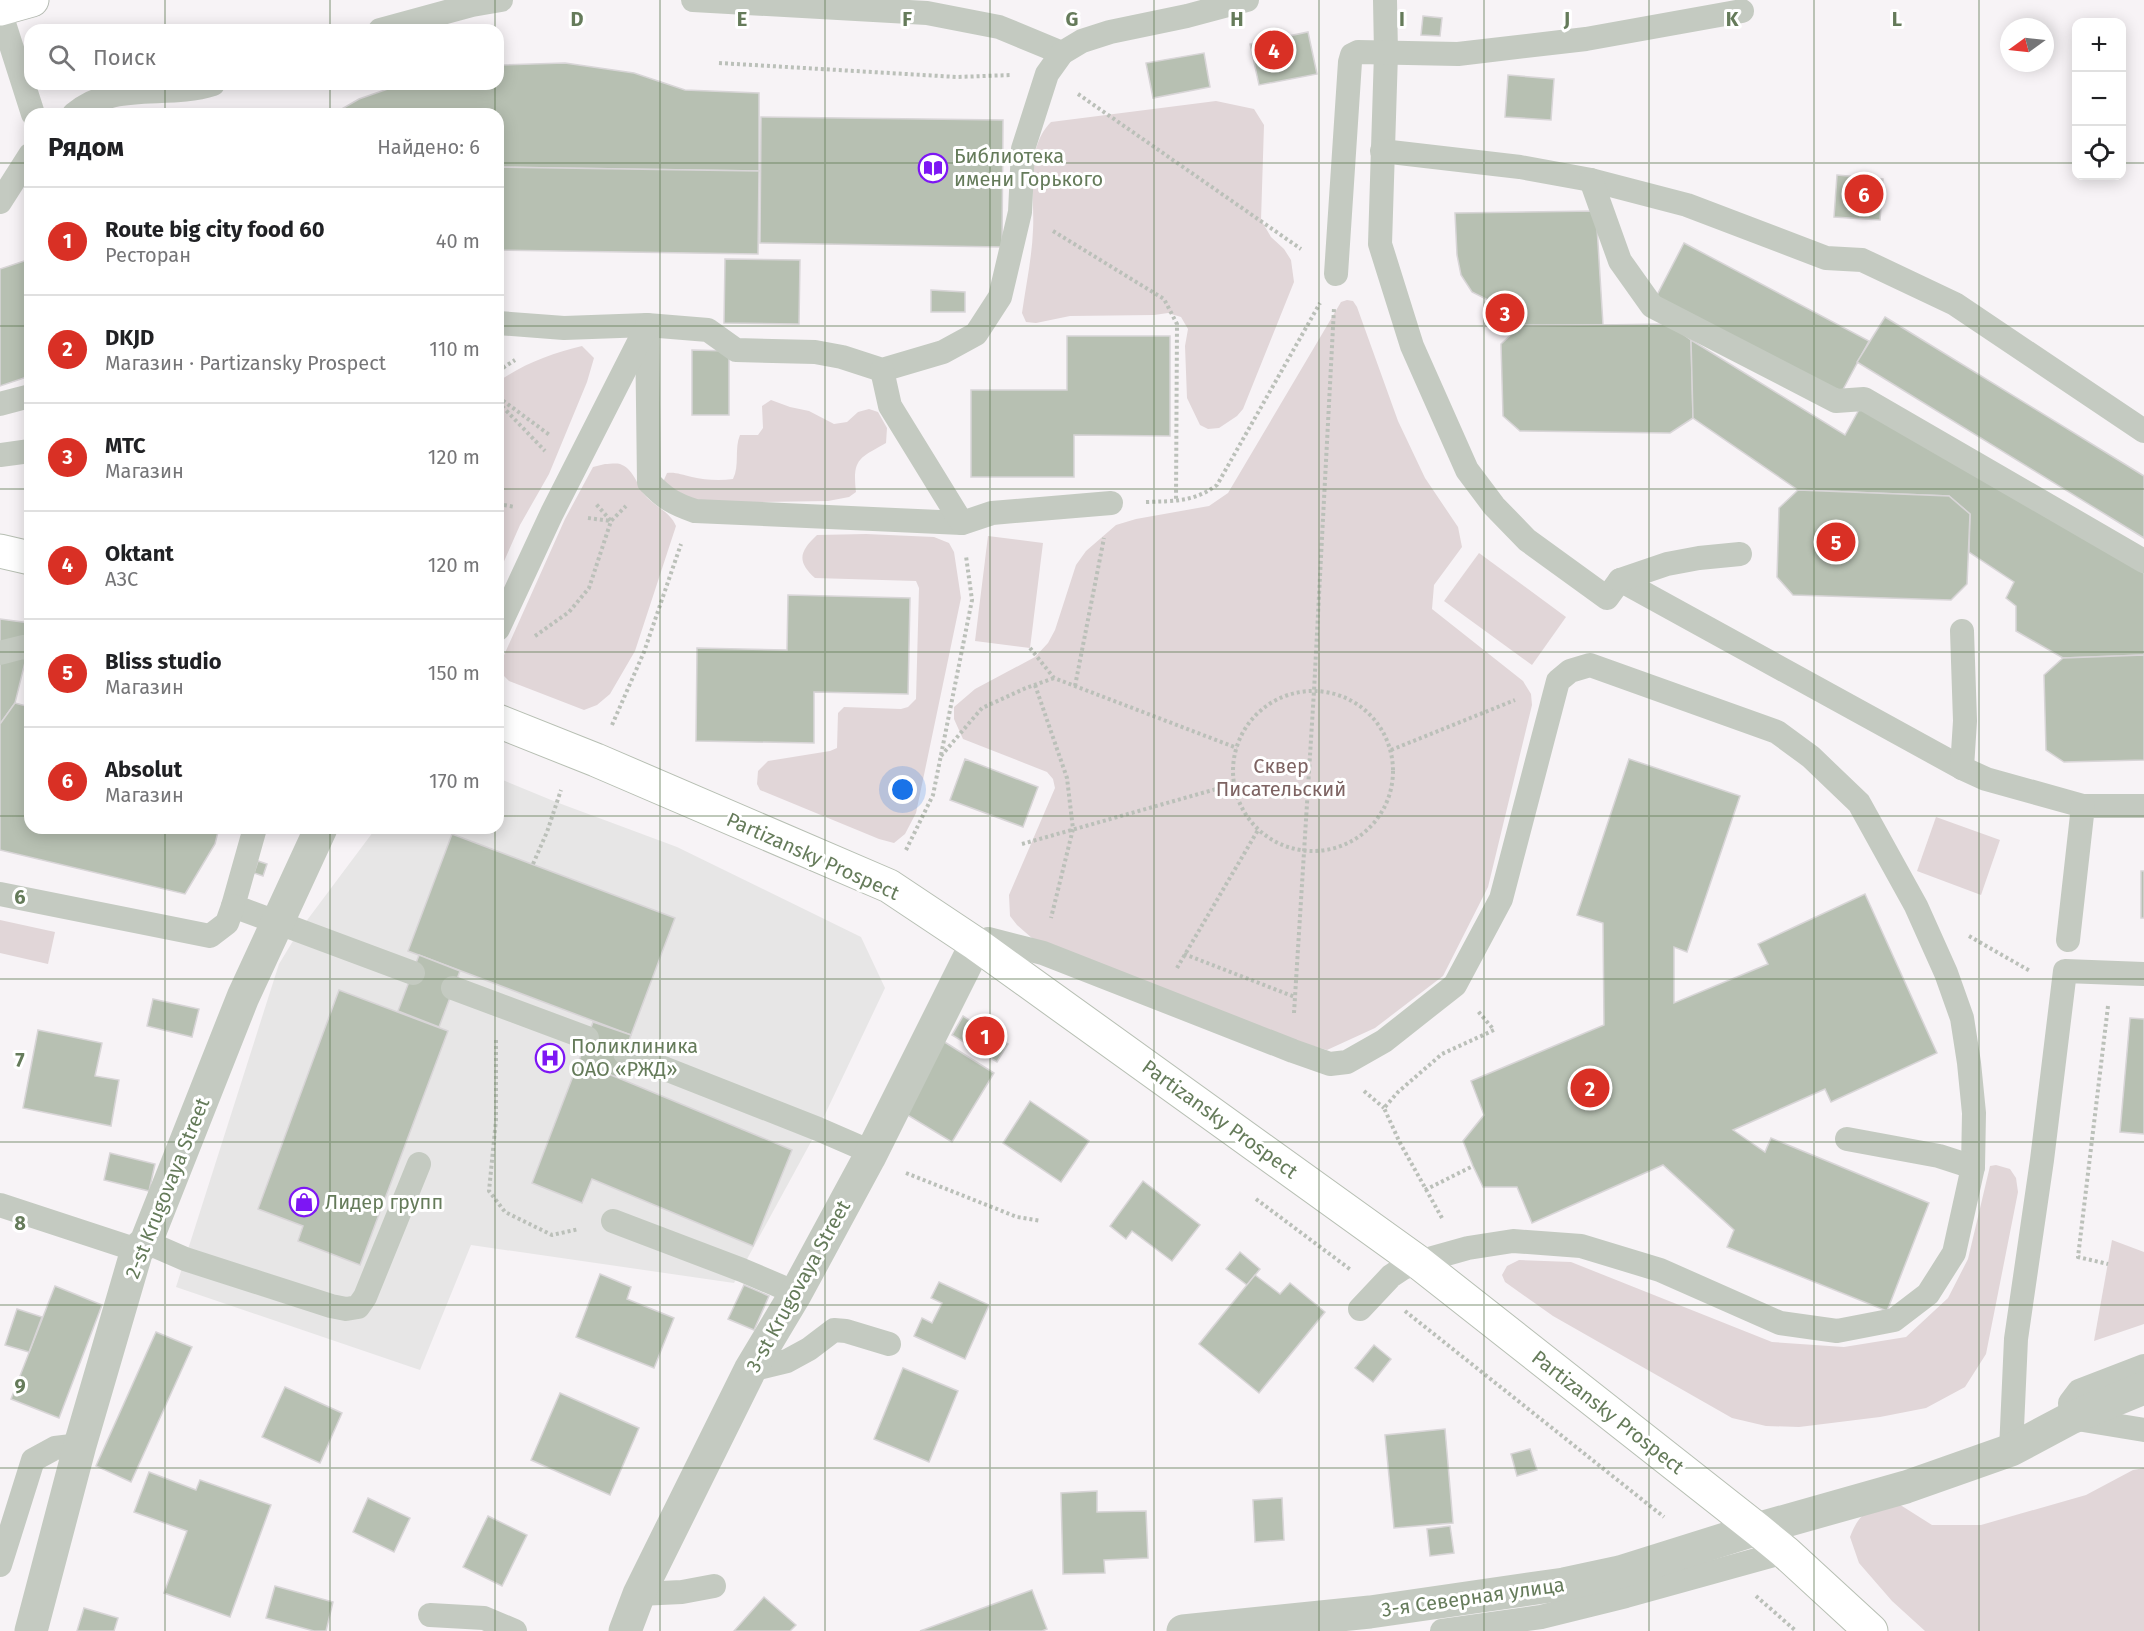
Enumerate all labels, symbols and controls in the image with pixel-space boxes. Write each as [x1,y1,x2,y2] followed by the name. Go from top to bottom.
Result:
[570,7,584,31] text: D
[737,7,747,31] text: E
[902,7,912,31] text: F
[1066,7,1078,31] text: G
[1230,7,1244,31] text: H
[1399,7,1405,31] text: I
[1563,7,1570,31] text: J
[1726,7,1739,31] text: K
[1892,7,1902,31] text: L
[2000,18,2054,72] north arrow
[2072,18,2126,180] map controls
[2072,18,2126,72] button: +
[24,24,504,90] search box
[1254,28,1294,72] pin: 4
[45,41,78,74] icon: search
[93,44,156,71] text: Поиск
[2072,72,2126,126] button: −
[2072,126,2126,180] button: locate
[48,132,124,163] text: Рядом
[377,135,480,159] text: Найдено: 6
[954,144,1103,191] place label: Библиотека имени Горького
[917,152,949,184] library icon: Библиотека имени Горького
[1844,172,1884,216] pin: 6
[105,216,325,243] text: Route big city food 60
[63,229,72,253] text: 1
[436,229,480,253] text: 40 m
[105,243,191,267] text: Ресторан
[1486,290,1524,336] pin: 3
[105,324,154,351] text: DKJD
[62,337,73,361] text: 2
[429,337,480,361] text: 110 m
[105,351,386,375] text: Магазин · Partizansky Prospect
[105,432,146,459] text: МТС
[62,445,73,469] text: 3
[428,445,480,469] text: 120 m
[105,459,184,483] text: Магазин
[1816,520,1856,564] pin: 5
[105,540,174,567] text: Oktant
[62,553,73,577] text: 4
[428,553,480,577] text: 120 m
[105,567,138,591] text: АЗС
[105,648,222,675] text: Bliss studio
[62,661,73,685] text: 5
[428,661,480,685] text: 150 m
[105,675,184,699] text: Магазин
[1216,754,1346,801] park label: Cквер Писательский
[105,756,182,783] text: Absolut
[62,769,73,793] text: 6
[429,769,480,793] text: 170 m
[888,775,917,804] your location
[105,783,184,807] text: Магазин
[723,807,904,905] street label: Partizansky Prospect
[14,885,26,909] text: 6
[966,1014,1004,1058] pin: 1
[571,1034,698,1081] place label: Поликлиника ОАО «РЖД»
[534,1042,566,1074] hospital icon: Поликлиника ОАО «РЖД»
[15,1048,25,1072] text: 7
[1137,1054,1303,1184] street label: Partizansky Prospect
[1570,1066,1610,1110] pin: 2
[120,1093,215,1282] street label: 2-st Krugovaya Street
[288,1186,320,1218] shop icon: Лидер групп
[325,1190,443,1214] place label: Лидер групп
[741,1195,856,1376] street label: 3-st Krugovaya Street
[14,1211,26,1235] text: 8
[1527,1345,1690,1479] street label: Partizansky Prospect
[14,1374,26,1398] text: 9
[1380,1572,1566,1622] street label: 3-я Северная улица

